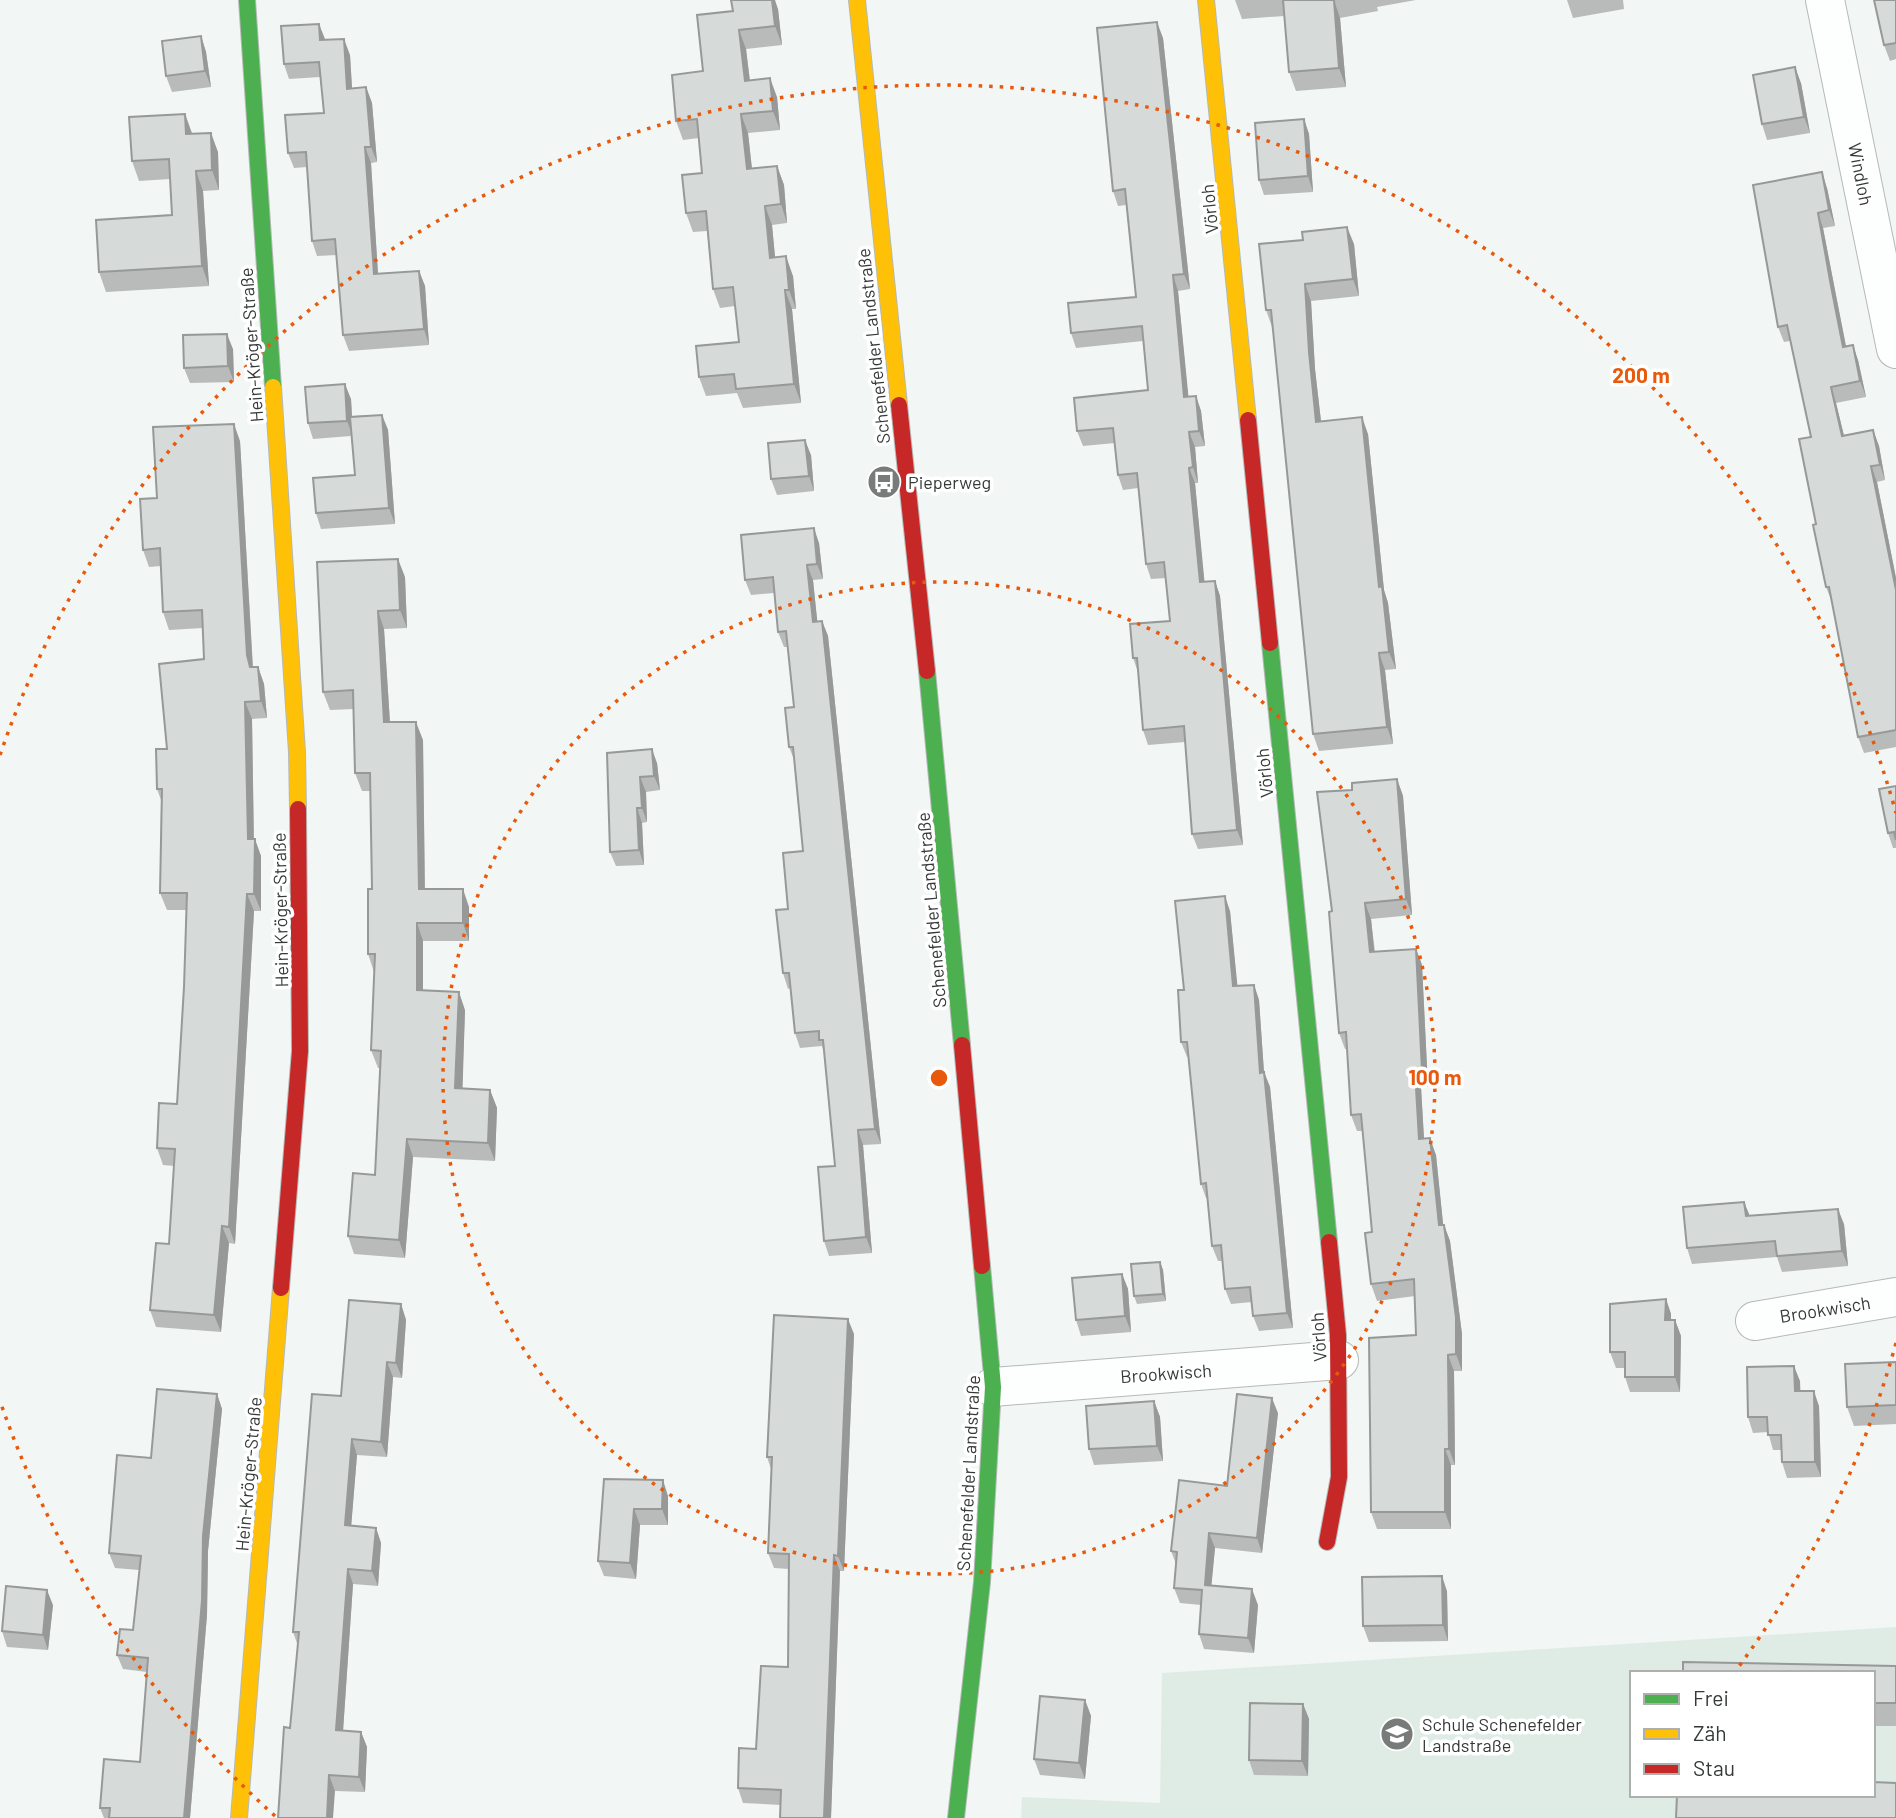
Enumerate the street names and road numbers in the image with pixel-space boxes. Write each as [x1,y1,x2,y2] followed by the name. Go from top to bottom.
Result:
[1844,141,1878,207] street label: Windloh
[1195,183,1223,235] street label: Vörloh
[852,247,894,445] street label: Schenefelder Landstraße
[235,267,267,423] street label: Hein-Kröger-Straße
[1250,747,1278,799] street label: Vörloh
[911,811,951,1009] street label: Schenefelder Landstraße
[268,832,292,988] street label: Hein-Kröger-Straße
[1778,1291,1872,1327] street label: Brookwisch
[1305,1312,1331,1362] street label: Vörloh
[1120,1359,1212,1387] street label: Brookwisch
[952,1374,984,1572] street label: Schenefelder Landstraße
[230,1396,266,1552] street label: Hein-Kröger-Straße

